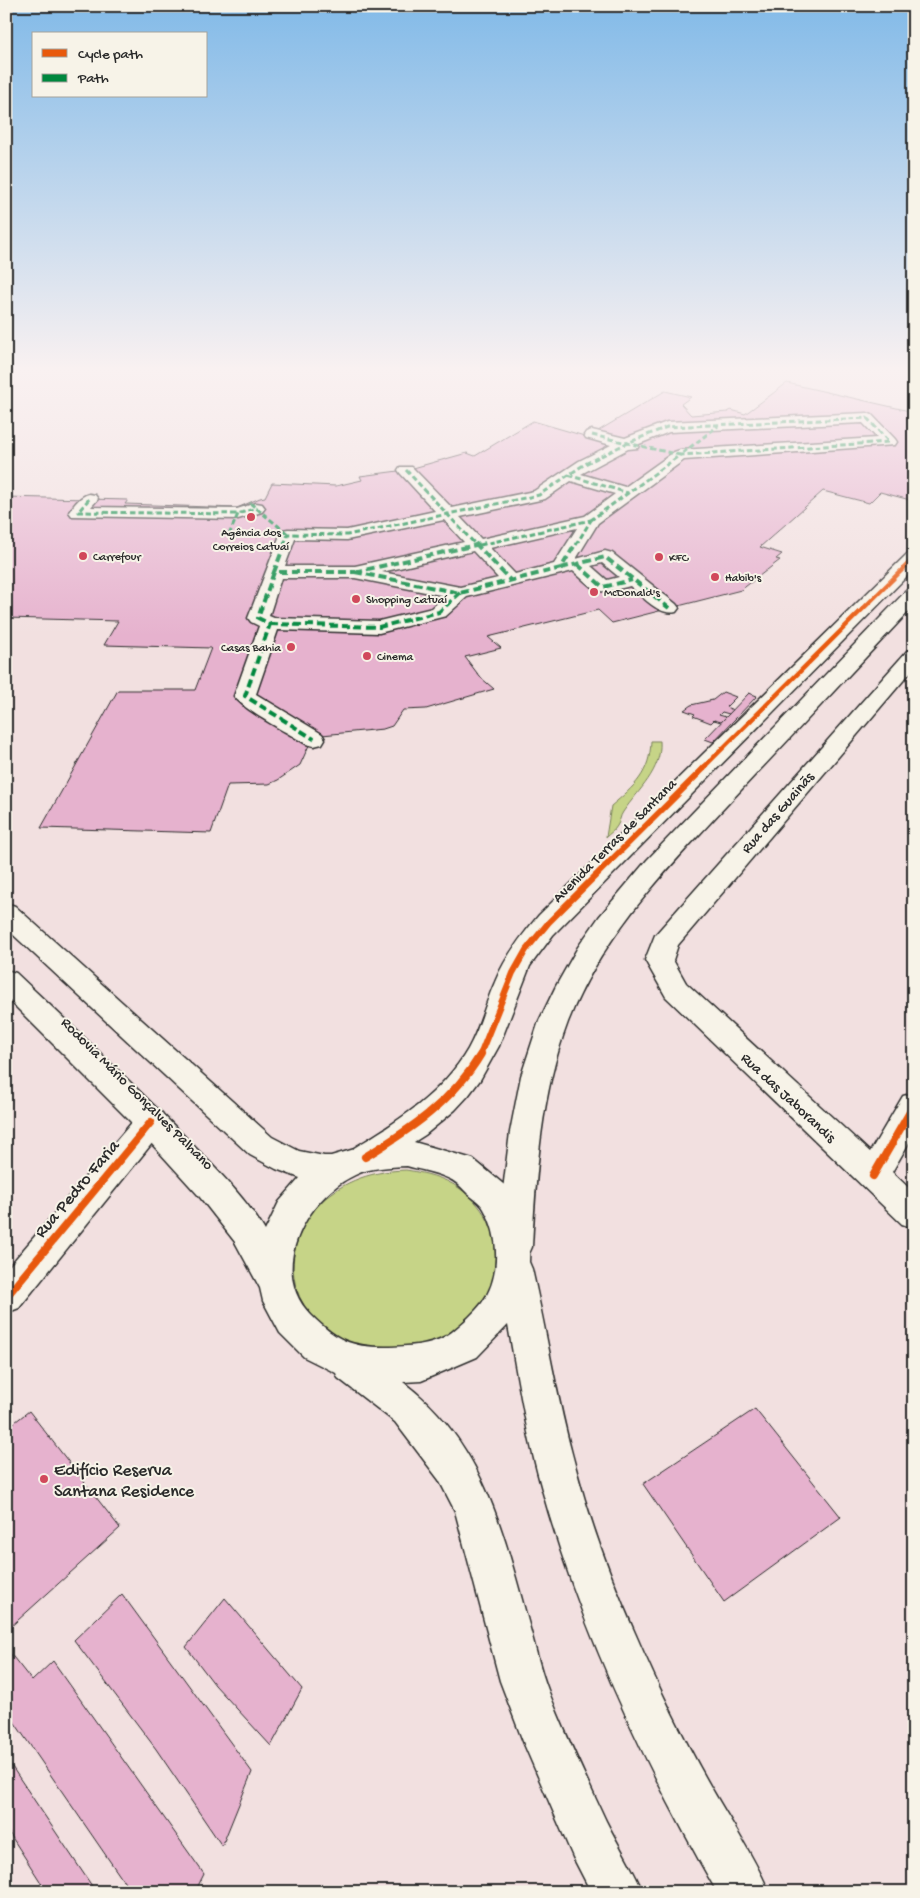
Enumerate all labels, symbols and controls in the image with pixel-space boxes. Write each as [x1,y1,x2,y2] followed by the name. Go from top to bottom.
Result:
[32,32,208,98] legend
[78,46,143,64] text: Cycle path
[77,70,109,88] text: Path
[245,511,257,523] marker: Agência dos Correios Catuaí
[213,527,290,555] place label: Agência dos Correios Catuaí
[77,550,89,562] marker: Carrefour
[93,551,142,565] place label: Carrefour
[653,551,665,563] marker: KFC
[669,552,690,566] place label: KFC
[709,571,721,583] marker: Habib's
[725,572,762,586] place label: Habib's
[588,586,600,598] marker: McDonald's
[604,587,661,601] place label: McDonald's
[350,593,362,605] marker: Shopping Catuaí
[366,594,447,608] place label: Shopping Catuaí
[285,641,297,653] marker: Casas Bahia
[221,642,281,656] place label: Casas Bahia
[361,650,373,662] marker: Cinema
[377,651,414,665] place label: Cinema
[738,769,819,858] street label: Rua das Guainãs
[550,775,682,907] street label: Avenida Terras de Santana
[57,1014,217,1175] street label: Rodovia Mário Gonçalves Palhano
[736,1050,839,1147] street label: Rua das Jaborandis
[31,1136,126,1243] street label: Rua Pedro Faria
[54,1461,195,1503] place label: Edifício Reserva Santana Residence
[38,1473,50,1485] marker: Edifício Reserva Santana Residence

